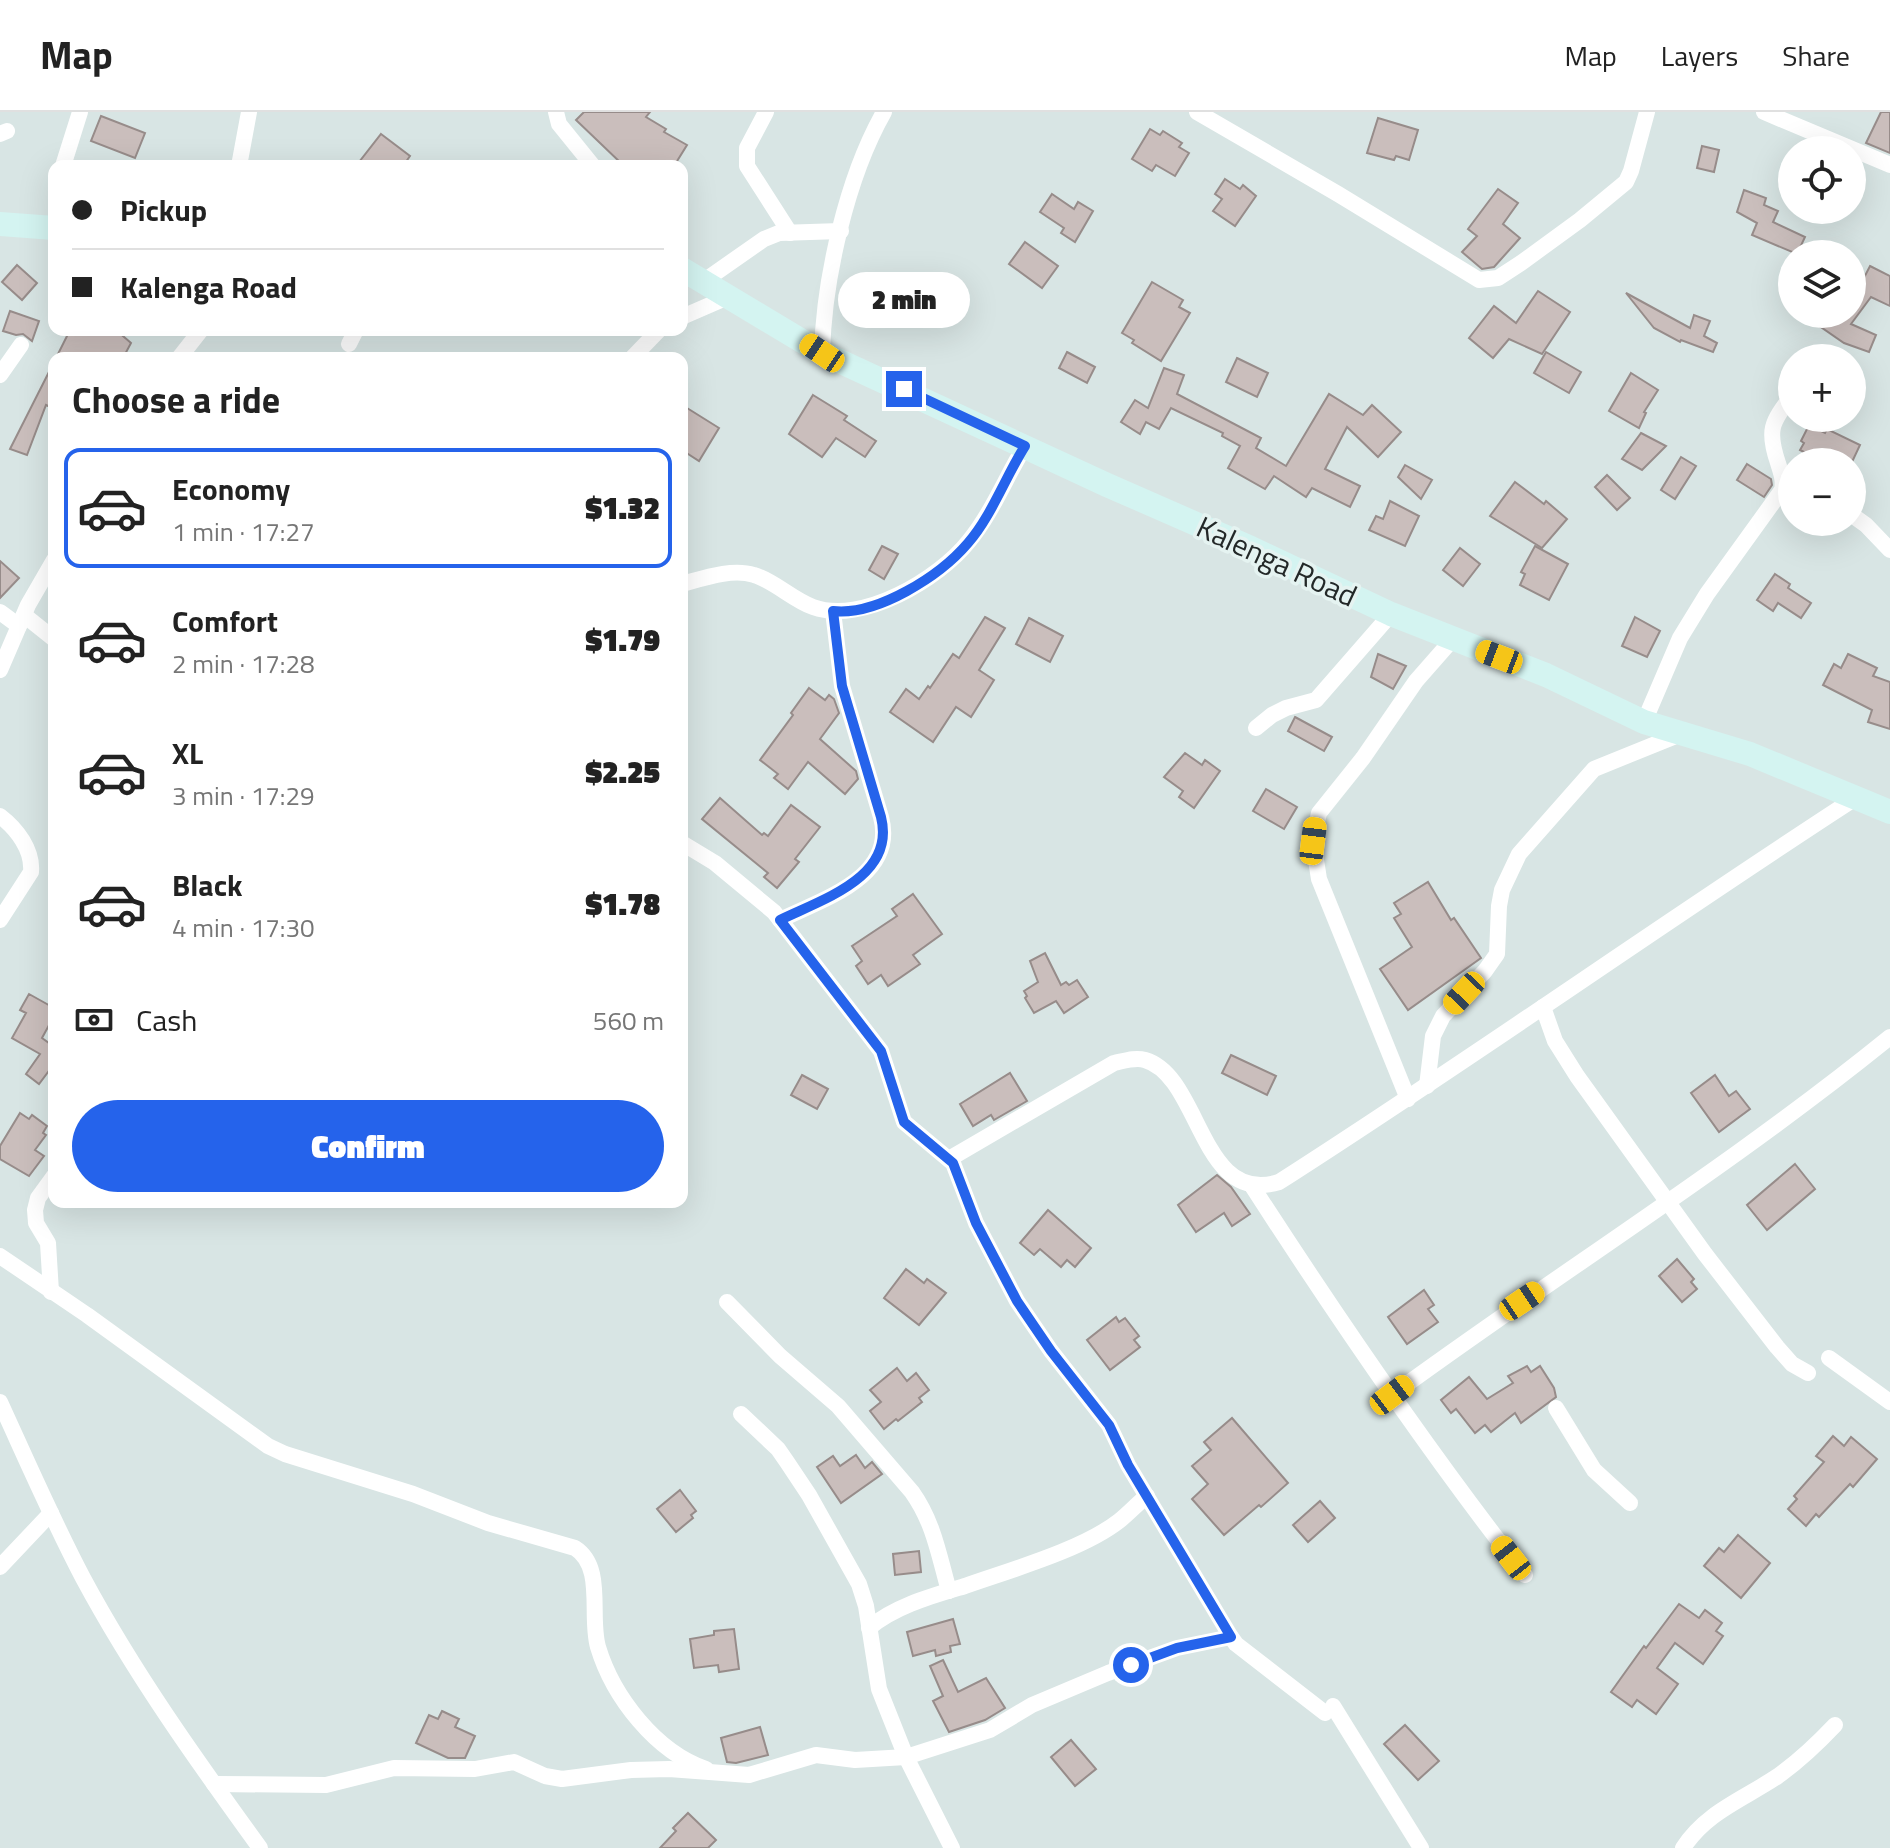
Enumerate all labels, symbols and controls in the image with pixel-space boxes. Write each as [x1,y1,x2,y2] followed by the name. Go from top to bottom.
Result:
[40,26,113,84] text: Map
[1564,34,1617,77] text: Map
[1661,34,1738,77] text: Layers
[1782,34,1850,77] text: Share
[1778,136,1866,536] map controls
[1778,136,1866,224] button: locate
[120,187,207,233] text: Pickup
[1778,240,1866,328] button: layers
[120,264,297,310] text: Kalenga Road
[838,273,970,329] callout: 2 min
[872,280,936,319] text: 2 min
[795,330,849,376] car
[1778,344,1866,432] button: +
[886,371,922,407] route end
[72,372,280,427] text: Choose a ride
[1778,448,1866,536] button: −
[172,466,290,512] text: Economy
[76,472,148,544] icon: car
[586,485,660,531] text: $1.32
[1189,504,1365,618] street label: Kalenga Road
[172,512,315,551] text: 1 min · 17:27
[172,598,278,644] text: Comfort
[76,604,148,676] icon: car
[586,617,660,663] text: $1.79
[1472,637,1526,677] car
[172,644,315,683] text: 2 min · 17:28
[172,730,203,776] text: XL
[76,736,148,808] icon: car
[586,749,660,795] text: $2.25
[172,776,315,815] text: 3 min · 17:29
[1298,816,1328,866] car
[172,862,243,908] text: Black
[76,868,148,940] icon: car
[586,881,660,927] text: $1.78
[172,908,315,947] text: 4 min · 17:30
[1439,967,1489,1019] car
[136,997,197,1043] text: Cash
[72,998,116,1042] icon: cash
[593,1001,664,1040] text: 560 m
[72,1100,664,1192] button: Confirm
[1495,1278,1549,1324] car
[1366,1371,1418,1419] car
[1487,1532,1535,1584] car
[1113,1647,1149,1683] route start

